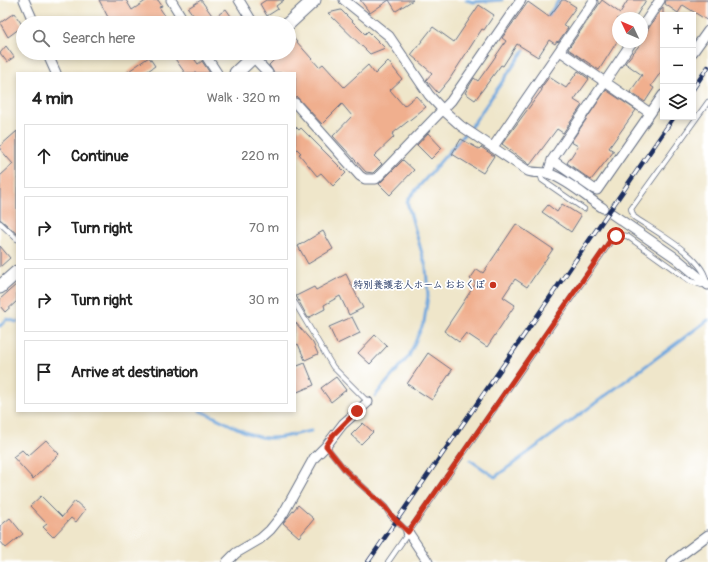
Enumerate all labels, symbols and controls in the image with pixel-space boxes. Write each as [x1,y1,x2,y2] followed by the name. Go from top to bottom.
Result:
[612,12,648,48] north arrow
[660,12,696,120] map controls
[660,12,696,48] button: +
[16,16,296,60] search box
[30,27,52,49] icon: search
[62,29,135,48] text: Search here
[660,48,696,84] button: −
[660,84,696,120] button: layers
[32,88,73,109] text: 4 min
[207,90,280,106] text: Walk · 320 m
[33,145,55,167] icon: ahead
[71,147,129,166] text: Continue
[241,148,279,164] text: 220 m
[33,217,55,239] icon: right
[71,219,132,238] text: Turn right
[249,220,279,236] text: 70 m
[607,227,625,245] route start
[353,279,485,291] place label: 特別養護老人ホーム おおくぼ
[488,280,498,290] marker: 特別養護老人ホーム おおくぼ
[33,289,55,311] icon: right
[71,291,132,310] text: Turn right
[249,292,279,308] text: 30 m
[33,361,55,383] icon: arrive
[71,363,198,382] text: Arrive at destination
[348,402,366,420] route end

